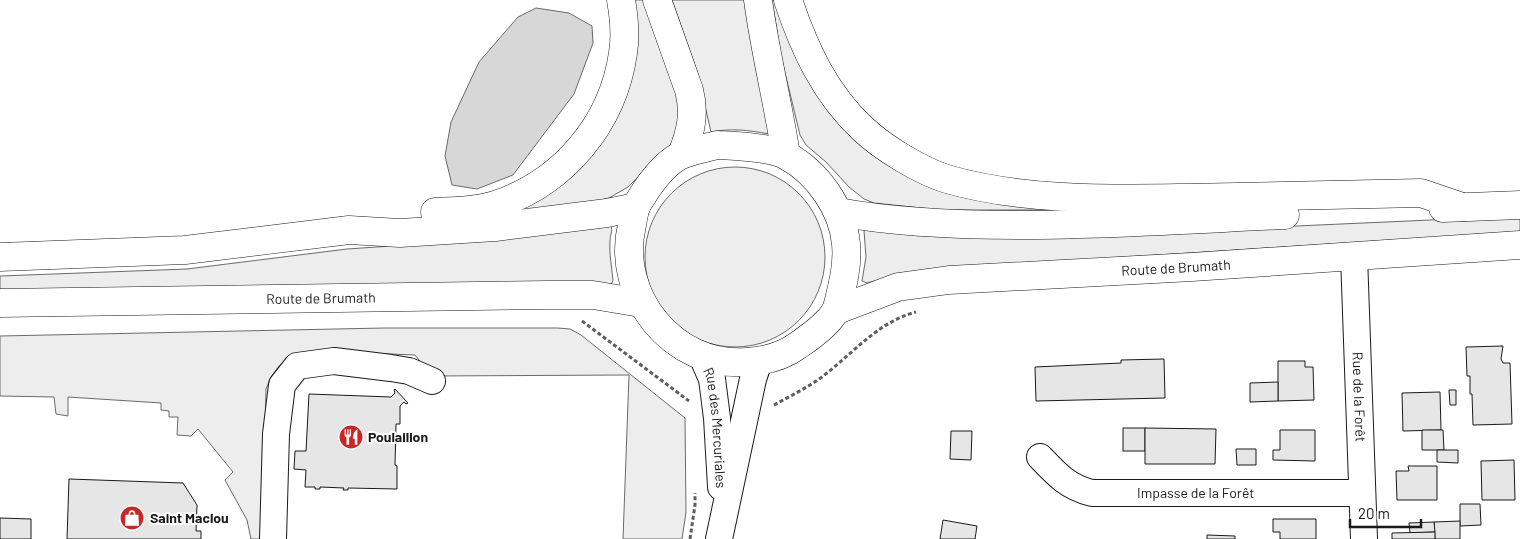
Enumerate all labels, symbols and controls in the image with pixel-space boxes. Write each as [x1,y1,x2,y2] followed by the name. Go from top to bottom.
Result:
[1121,255,1231,279] street label: Route de Brumath
[266,289,376,307] street label: Route de Brumath
[1349,352,1370,442] street label: Rue de la Forêt
[700,365,730,489] street label: Rue des Mercuriales
[338,424,364,450] restaurant icon: Poulaillon
[368,428,428,445] place label: Poulaillon
[1137,484,1254,501] street label: Impasse de la Forêt
[1350,496,1421,528] scale bar
[1358,504,1390,522] text: 20 m
[119,505,145,531] shop icon: Saint Maclou
[150,509,229,526] place label: Saint Maclou

